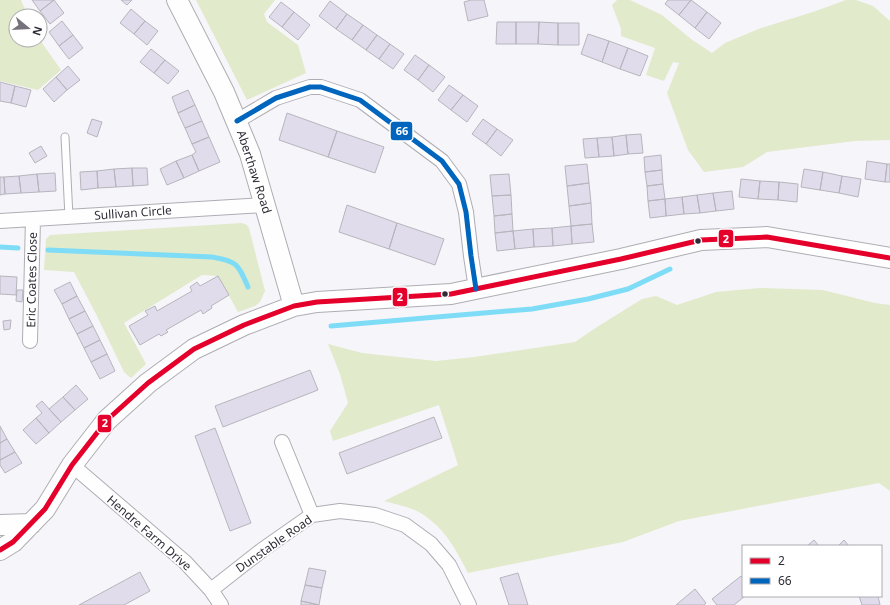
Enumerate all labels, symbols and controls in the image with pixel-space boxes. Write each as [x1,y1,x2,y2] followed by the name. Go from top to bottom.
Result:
[8,8,48,48] north arrow
[29,25,47,38] text: N
[390,121,413,141] line badge: 66
[396,123,408,138] text: 66
[233,128,276,216] street label: Aberthaw Road
[94,201,173,224] street label: Sullivan Circle
[718,229,734,248] line badge: 2
[723,231,729,246] text: 2
[22,232,41,328] street label: Eric Coates Close
[693,236,703,246] unlabelled marker
[392,287,408,307] line badge: 2
[397,289,403,304] text: 2
[440,289,450,299] unlabelled marker
[97,414,112,433] line badge: 2
[102,415,108,430] text: 2
[103,491,195,574] street label: Hendre Farm Drive
[232,511,315,576] street label: Dunstable Road
[742,545,882,597] legend
[778,552,785,569] text: 2
[778,572,792,589] text: 66

